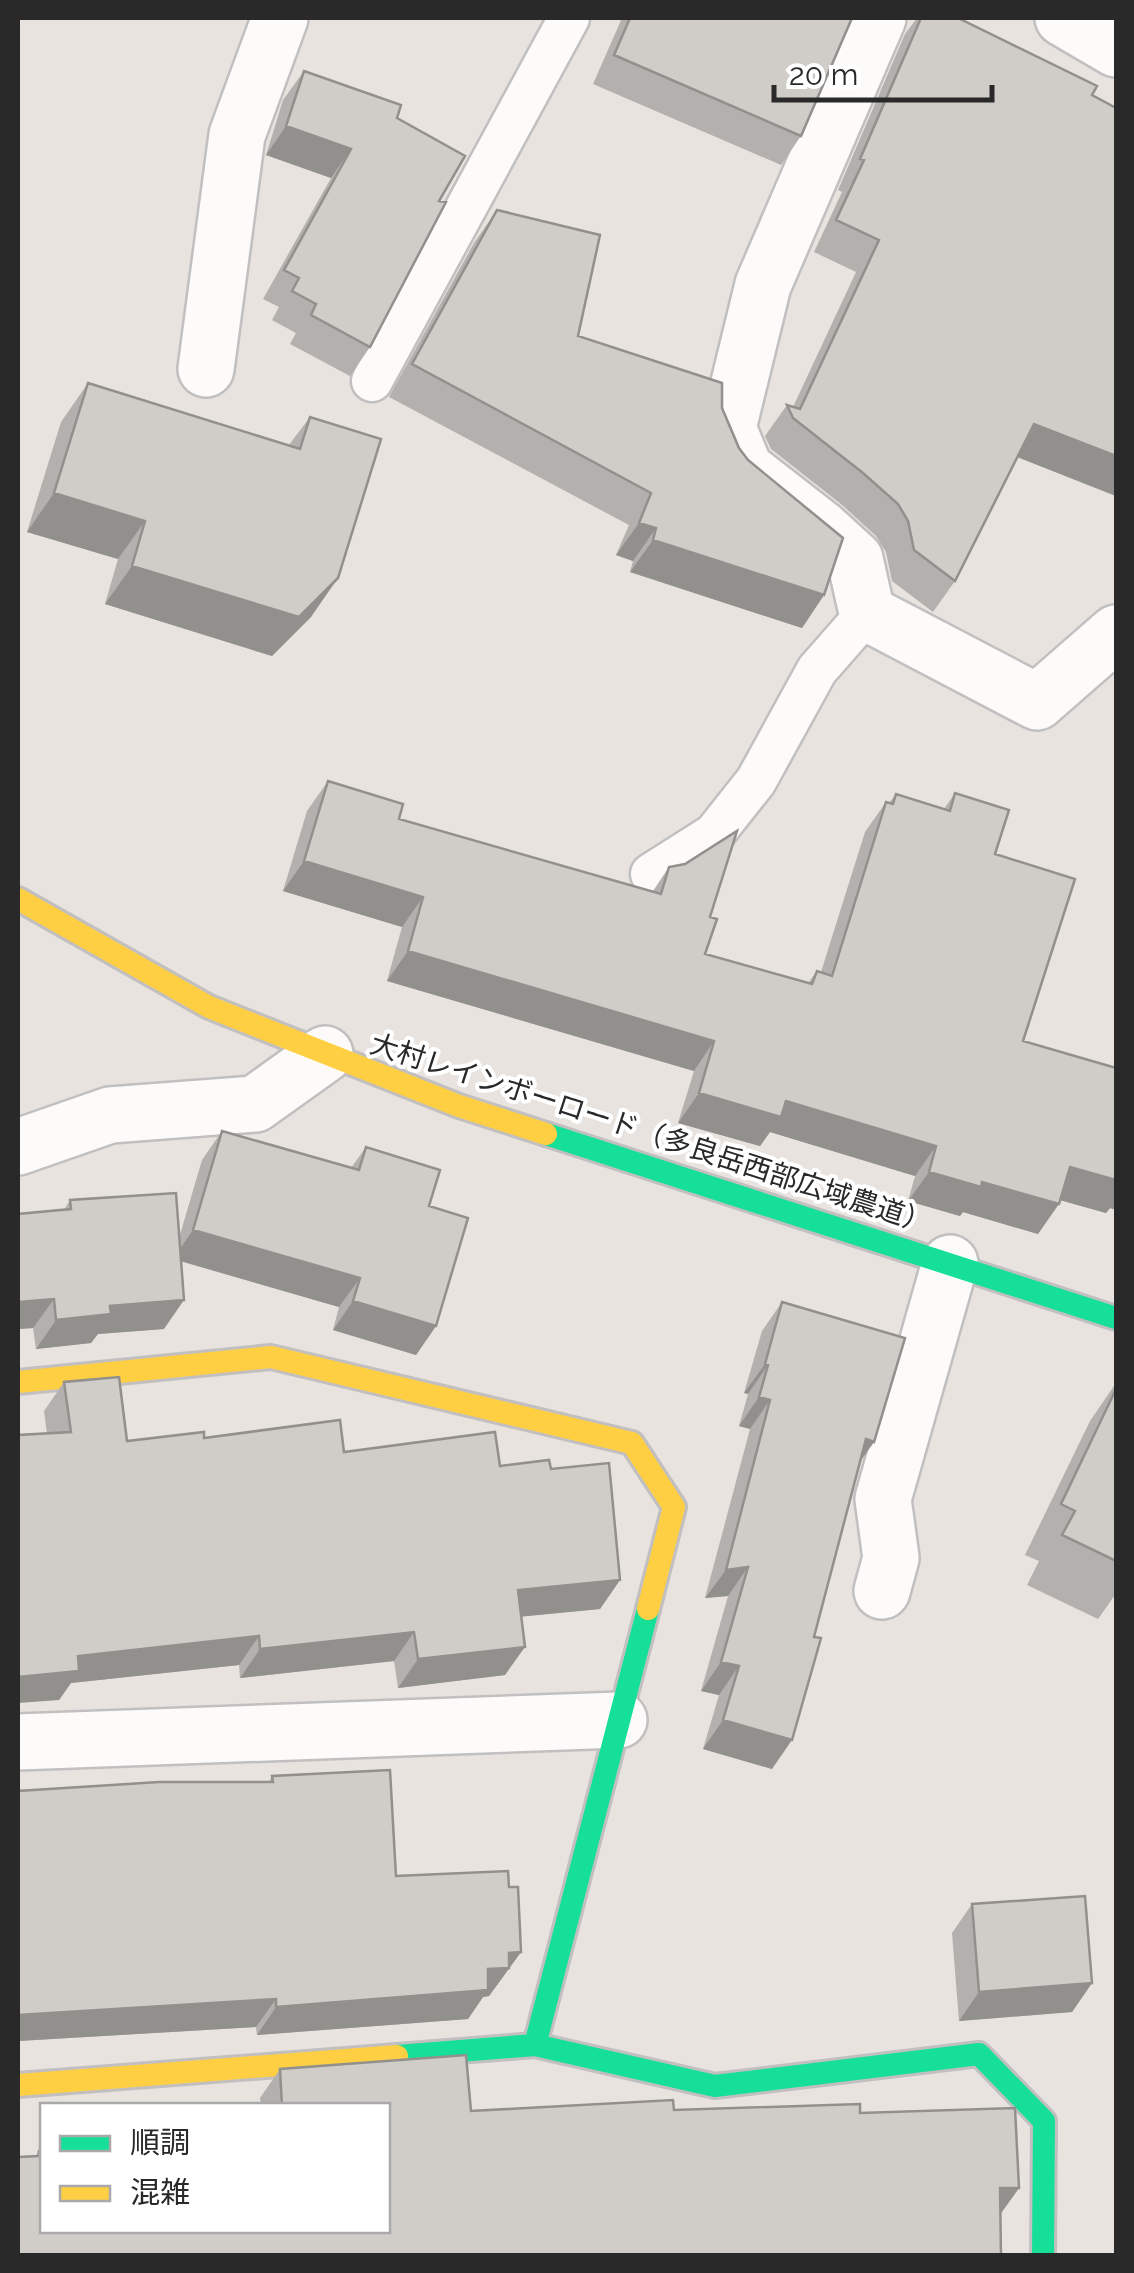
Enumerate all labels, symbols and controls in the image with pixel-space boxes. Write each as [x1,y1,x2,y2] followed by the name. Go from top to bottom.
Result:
[774,40,992,102] scale bar
[789,57,858,92] text: 20 m
[366,1027,936,1240] street label: 大村レインボーロード（多良岳西部広域農道）
[40,2103,390,2233] legend
[130,2125,190,2160] text: 順調
[130,2175,190,2210] text: 混雑

